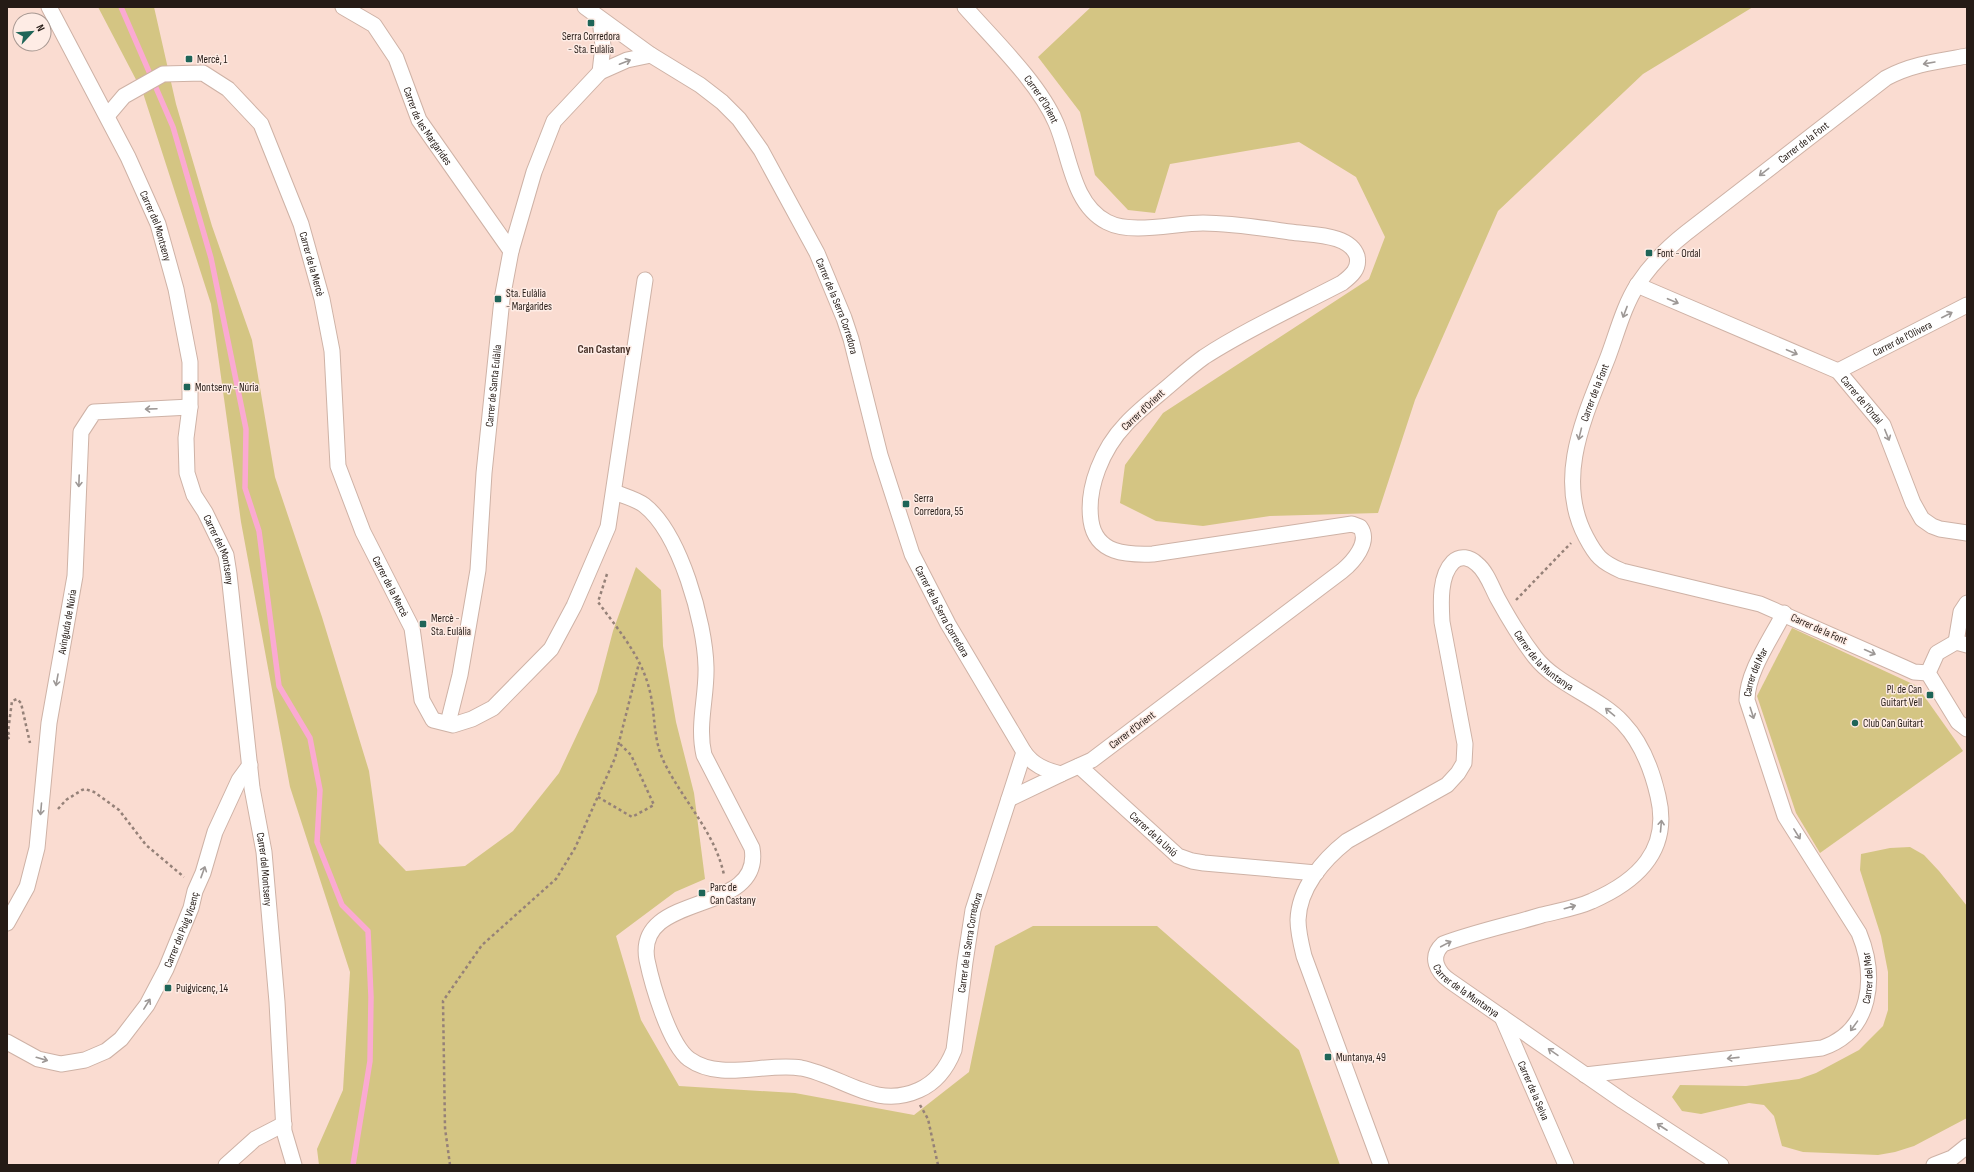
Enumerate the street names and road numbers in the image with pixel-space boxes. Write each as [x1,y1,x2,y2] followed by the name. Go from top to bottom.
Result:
[1021,72,1062,126] street label: Carrer d'Orient
[401,85,455,168] street label: Carrer de les Margarides
[1775,118,1832,166] street label: Carrer de la Font
[137,188,175,263] street label: Carrer del Montseny
[297,230,327,298] street label: Carrer de la Mercè
[813,256,861,355] street label: Carrer de la Serra Corredora
[1870,318,1934,359] street label: Carrer de l'Olivera
[482,344,504,428] street label: Carrer de Santa Eulàlia
[1577,361,1611,423] street label: Carrer de la Font
[1838,373,1886,426] street label: Carrer de l'Ordal
[1119,386,1168,433] street label: Carrer d'Orient
[201,512,237,586] street label: Carrer del Montseny
[370,554,412,619] street label: Carrer de la Mercè
[913,563,972,659] street label: Carrer de la Serra Corredora
[55,588,79,656] street label: Avinguda de Núria
[1789,611,1850,647] street label: Carrer de la Font
[1511,628,1576,693] street label: Carrer de la Muntanya
[1741,645,1770,697] street label: Carrer del Mar
[1106,708,1158,752] street label: Carrer d'Orient
[1127,809,1181,859] street label: Carrer de la Unió
[254,831,275,907] street label: Carrer del Montseny
[161,891,201,969] street label: Carrer del Puig Vicenç
[955,891,985,994] street label: Carrer de la Serra Corredora
[1859,951,1875,1005] street label: Carrer del Mar
[1431,962,1502,1020] street label: Carrer de la Muntanya
[1515,1059,1552,1122] street label: Carrer de la Selva

